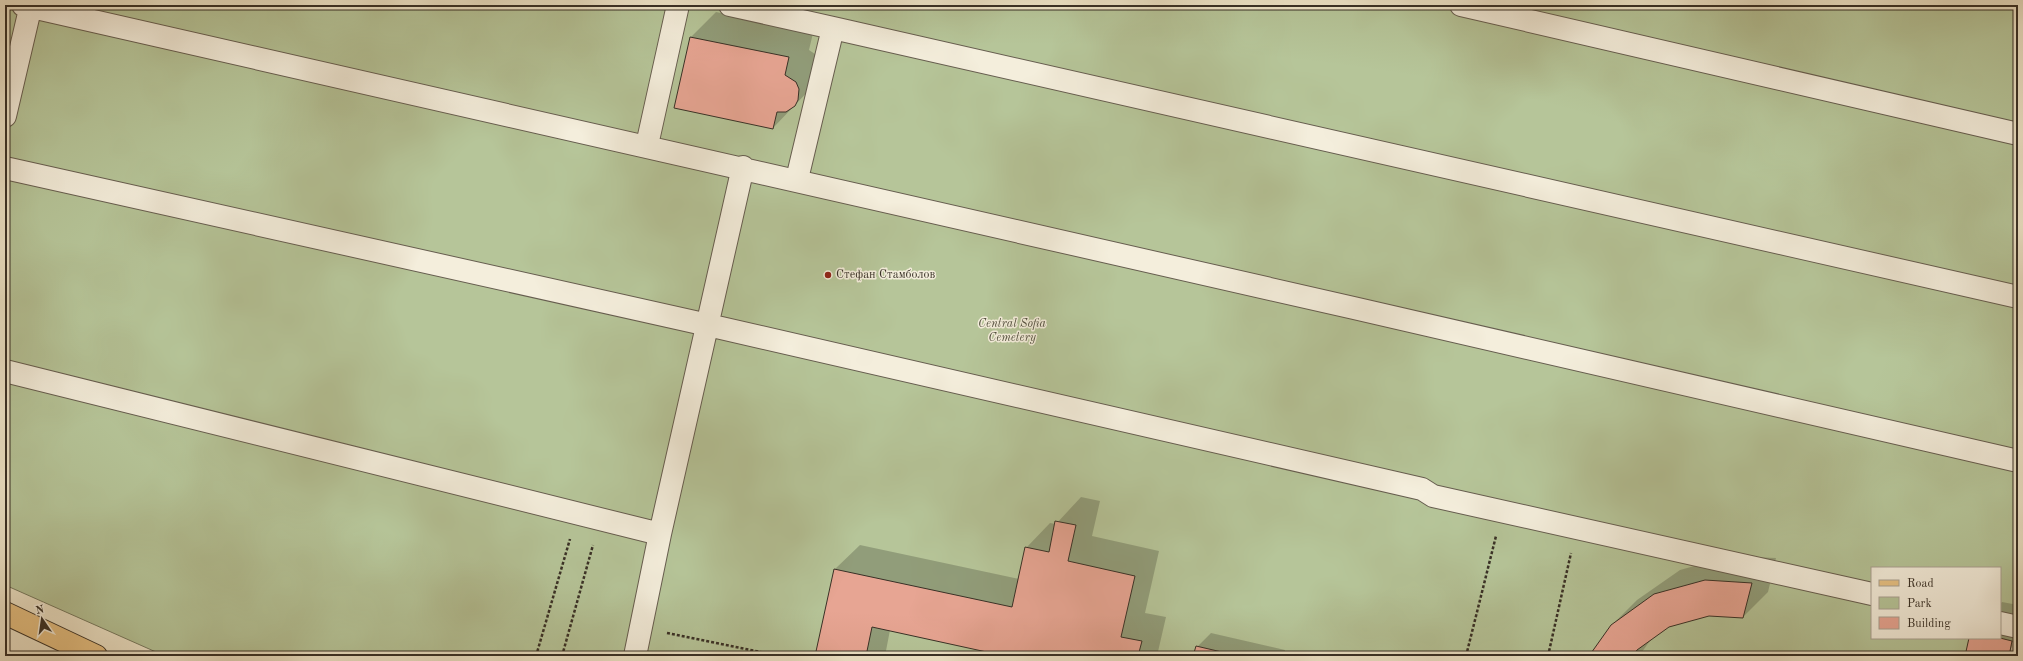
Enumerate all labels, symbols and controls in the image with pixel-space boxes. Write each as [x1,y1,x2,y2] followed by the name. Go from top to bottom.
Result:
[836,269,936,281] place label: Стефан Стамболов
[823,270,833,280] marker: Стефан Стамболов
[978,318,1047,344] park label: Central Sofia Cemetery
[1871,567,2001,639] legend
[1907,578,1934,590] text: Road
[1907,598,1932,610] text: Park
[22,599,62,639] north arrow
[35,604,46,617] text: N
[1907,618,1951,630] text: Building

